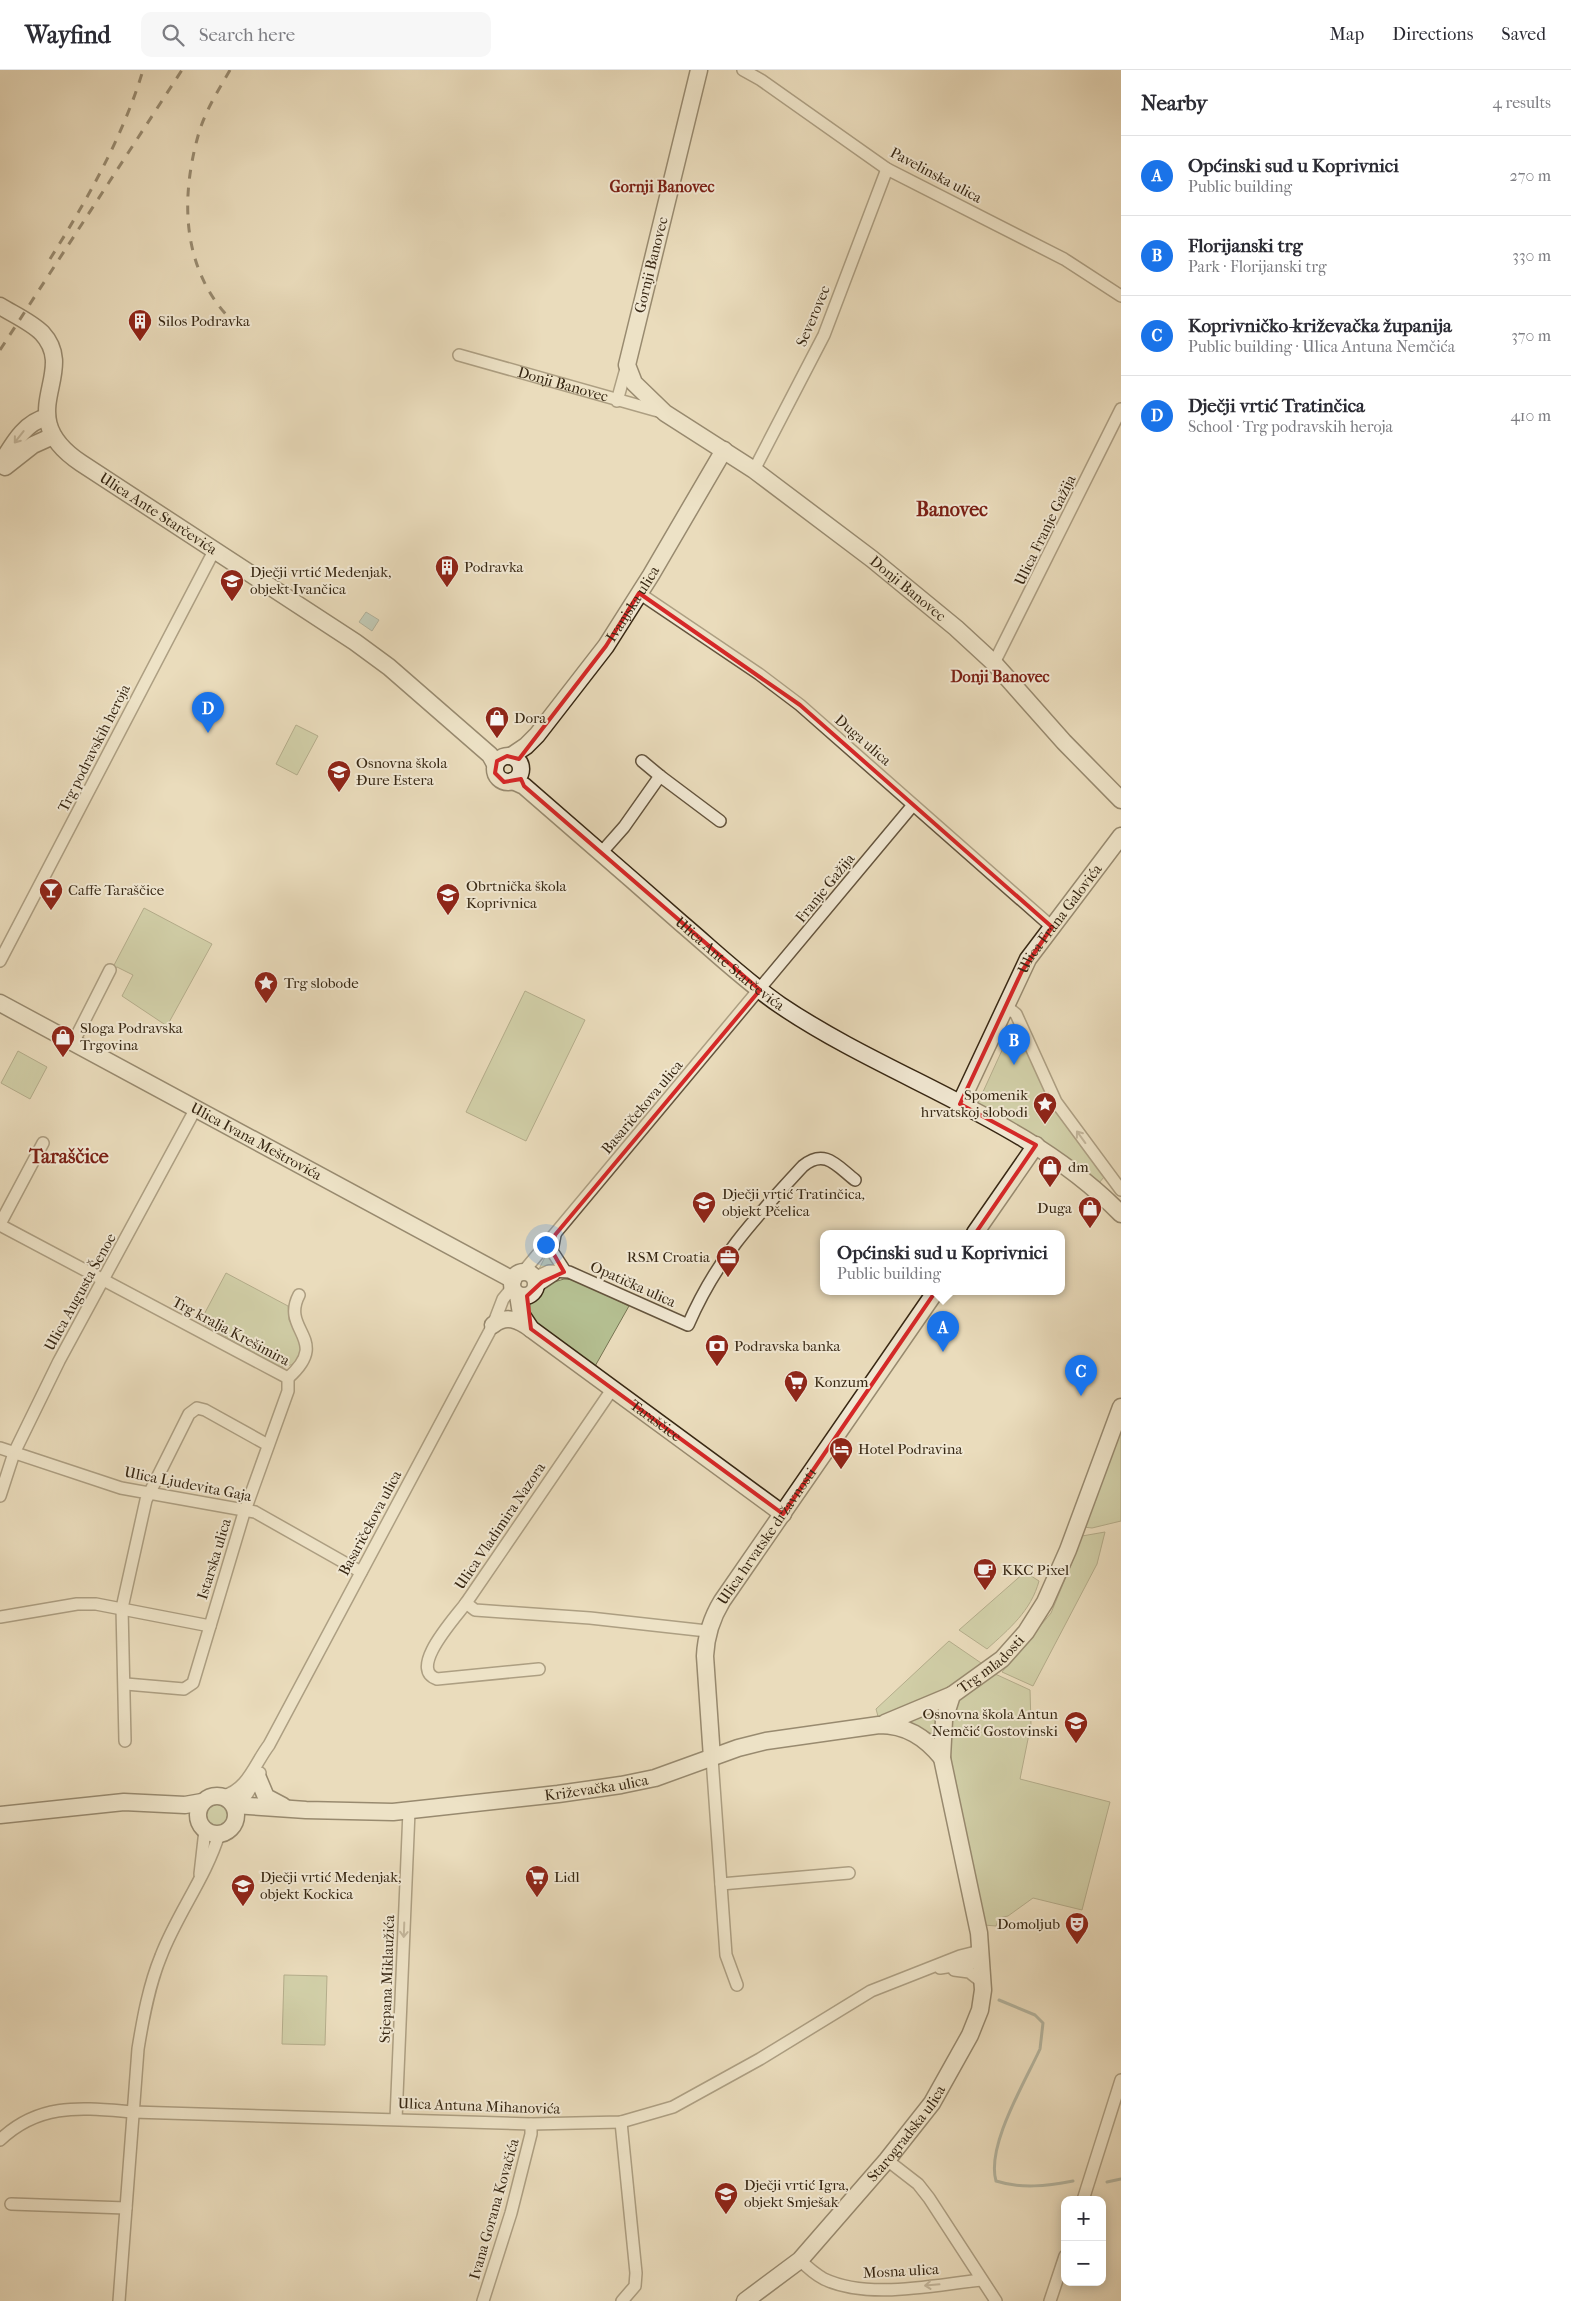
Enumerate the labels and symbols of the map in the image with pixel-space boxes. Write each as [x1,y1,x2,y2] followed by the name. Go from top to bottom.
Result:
[887,143,986,207] street label: Pavelinska ulica
[609,177,715,196] district label: Gornji Banovec
[630,215,672,315] street label: Gornji Banovec
[792,282,834,349] street label: Severovec
[127,308,153,342] building icon: Silos Podravka
[158,312,251,330] place label: Silos Podravka
[516,363,611,406] street label: Donji Banovec
[14,430,25,443] one-way arrow
[96,468,221,559] street label: Ulica Ante Starčevića
[1010,471,1080,588] street label: Ulica Franje Gažija
[916,498,988,521] district label: Banovec
[866,552,950,625] street label: Donji Banovec
[434,554,460,588] building icon: Podravka
[464,558,525,576] place label: Podravka
[602,562,664,645] street label: Ivanjska ulica
[250,563,391,598] place label: Dječji vrtić Medenjak, objekt Ivančica
[219,568,245,602] school or university icon: Dječji vrtić Medenjak, objekt Ivančica
[950,667,1050,686] district label: Donji Banovec
[54,680,134,815] street label: Trg podravskih heroja
[192,692,224,733] pin: D
[484,705,510,739] shop icon: Dora
[514,709,547,727] place label: Dora
[831,711,896,770] street label: Duga ulica
[356,754,448,789] place label: Osnovna škola Đure Estera
[326,759,352,793] school or university icon: Osnovna škola Đure Estera
[792,849,859,926] street label: Franje Gažija
[1014,860,1106,976] street label: Ulica Frana Galovića
[38,877,64,911] bar icon: Caffe Taraščice
[466,877,568,912] place label: Obrtnička škola Koprivnica
[68,881,165,899] place label: Caffe Taraščice
[435,882,461,916] school or university icon: Obrtnička škola Koprivnica
[671,913,789,1015] street label: Ulica Ante Starčevića
[253,970,279,1004] place icon: Trg slobode
[284,974,359,992] place label: Trg slobode
[80,1019,184,1054] place label: Sloga Podravska Trgovina
[50,1024,76,1058] shop icon: Sloga Podravska Trgovina
[998,1024,1030,1065] pin: B
[598,1056,687,1157] street label: Basaričekova ulica
[921,1086,1029,1121] place label: Spomenik hrvatskoj slobodi
[1032,1091,1058,1125] place icon: Spomenik hrvatskoj slobodi
[187,1099,326,1185] street label: Ulica Ivana Meštrovića
[1076,1130,1086,1144] one-way arrow
[28,1145,109,1168] district label: Taraščice
[1037,1154,1063,1188] shop icon: dm
[1068,1158,1089,1176] place label: dm
[722,1185,865,1220] place label: Dječji vrtić Tratinčica, objekt Pčelica
[691,1190,717,1224] school or university icon: Dječji vrtić Tratinčica, objekt Pčelica
[1077,1195,1103,1229] shop icon: Duga
[1037,1199,1073,1217] place label: Duga
[40,1230,120,1354] street label: Ulica Augusta Šenoe
[533,1232,559,1258] your location
[715,1244,741,1278] office icon: RSM Croatia
[627,1248,711,1266] place label: RSM Croatia
[587,1257,680,1311] street label: Opatička ulica
[169,1292,294,1370] street label: Trg kralja Krešimira
[927,1311,959,1352] pin: A
[704,1333,730,1367] bank icon: Podravska banka
[734,1337,842,1355] place label: Podravska banka
[1065,1355,1097,1396] pin: C
[783,1369,809,1403] supermarket icon: Konzum
[814,1373,869,1391] place label: Konzum
[626,1396,686,1446] street label: Taraščice
[828,1436,854,1470] hotel icon: Hotel Podravina
[858,1440,963,1458] place label: Hotel Podravina
[451,1458,550,1593] street label: Ulica Vladimira Nazora
[123,1463,254,1505] street label: Ulica Ljudevita Gaja
[713,1464,820,1608] street label: Ulica hrvatske državnosti
[335,1466,406,1579] street label: Basaričekova ulica
[193,1515,235,1602] street label: Istarska ulica
[972,1557,998,1591] cafe icon: KKC Pixel
[1002,1561,1069,1579] place label: KKC Pixel
[954,1631,1028,1697] street label: Trg mladosti
[923,1705,1059,1740] place label: Osnovna škola Antun Nemčić Gostovinski
[1063,1710,1089,1744] school or university icon: Osnovna škola Antun Nemčić Gostovinski
[543,1770,651,1804] street label: Križevačka ulica
[524,1864,550,1898] supermarket icon: Lidl
[260,1868,401,1903] place label: Dječji vrtić Medenjak, objekt Kockica
[554,1868,580,1886] place label: Lidl
[230,1873,256,1907] school or university icon: Dječji vrtić Medenjak, objekt Kockica
[1064,1911,1090,1945] theatre icon: Domoljub
[376,1914,398,2043] street label: Stjepana Miklaužića
[997,1915,1060,1933] place label: Domoljub
[399,1921,409,1937] one-way arrow
[863,2081,950,2185] street label: Starogradska ulica
[397,2094,562,2118] street label: Ulica Antuna Mihanovića
[465,2135,523,2282] street label: Ivana Gorana Kovačića
[744,2176,849,2211] place label: Dječji vrtić Igra, objekt Smješak
[713,2181,739,2215] school or university icon: Dječji vrtić Igra, objekt Smješak
[863,2260,941,2282] street label: Mosna ulica
[925,2280,941,2290] one-way arrow

